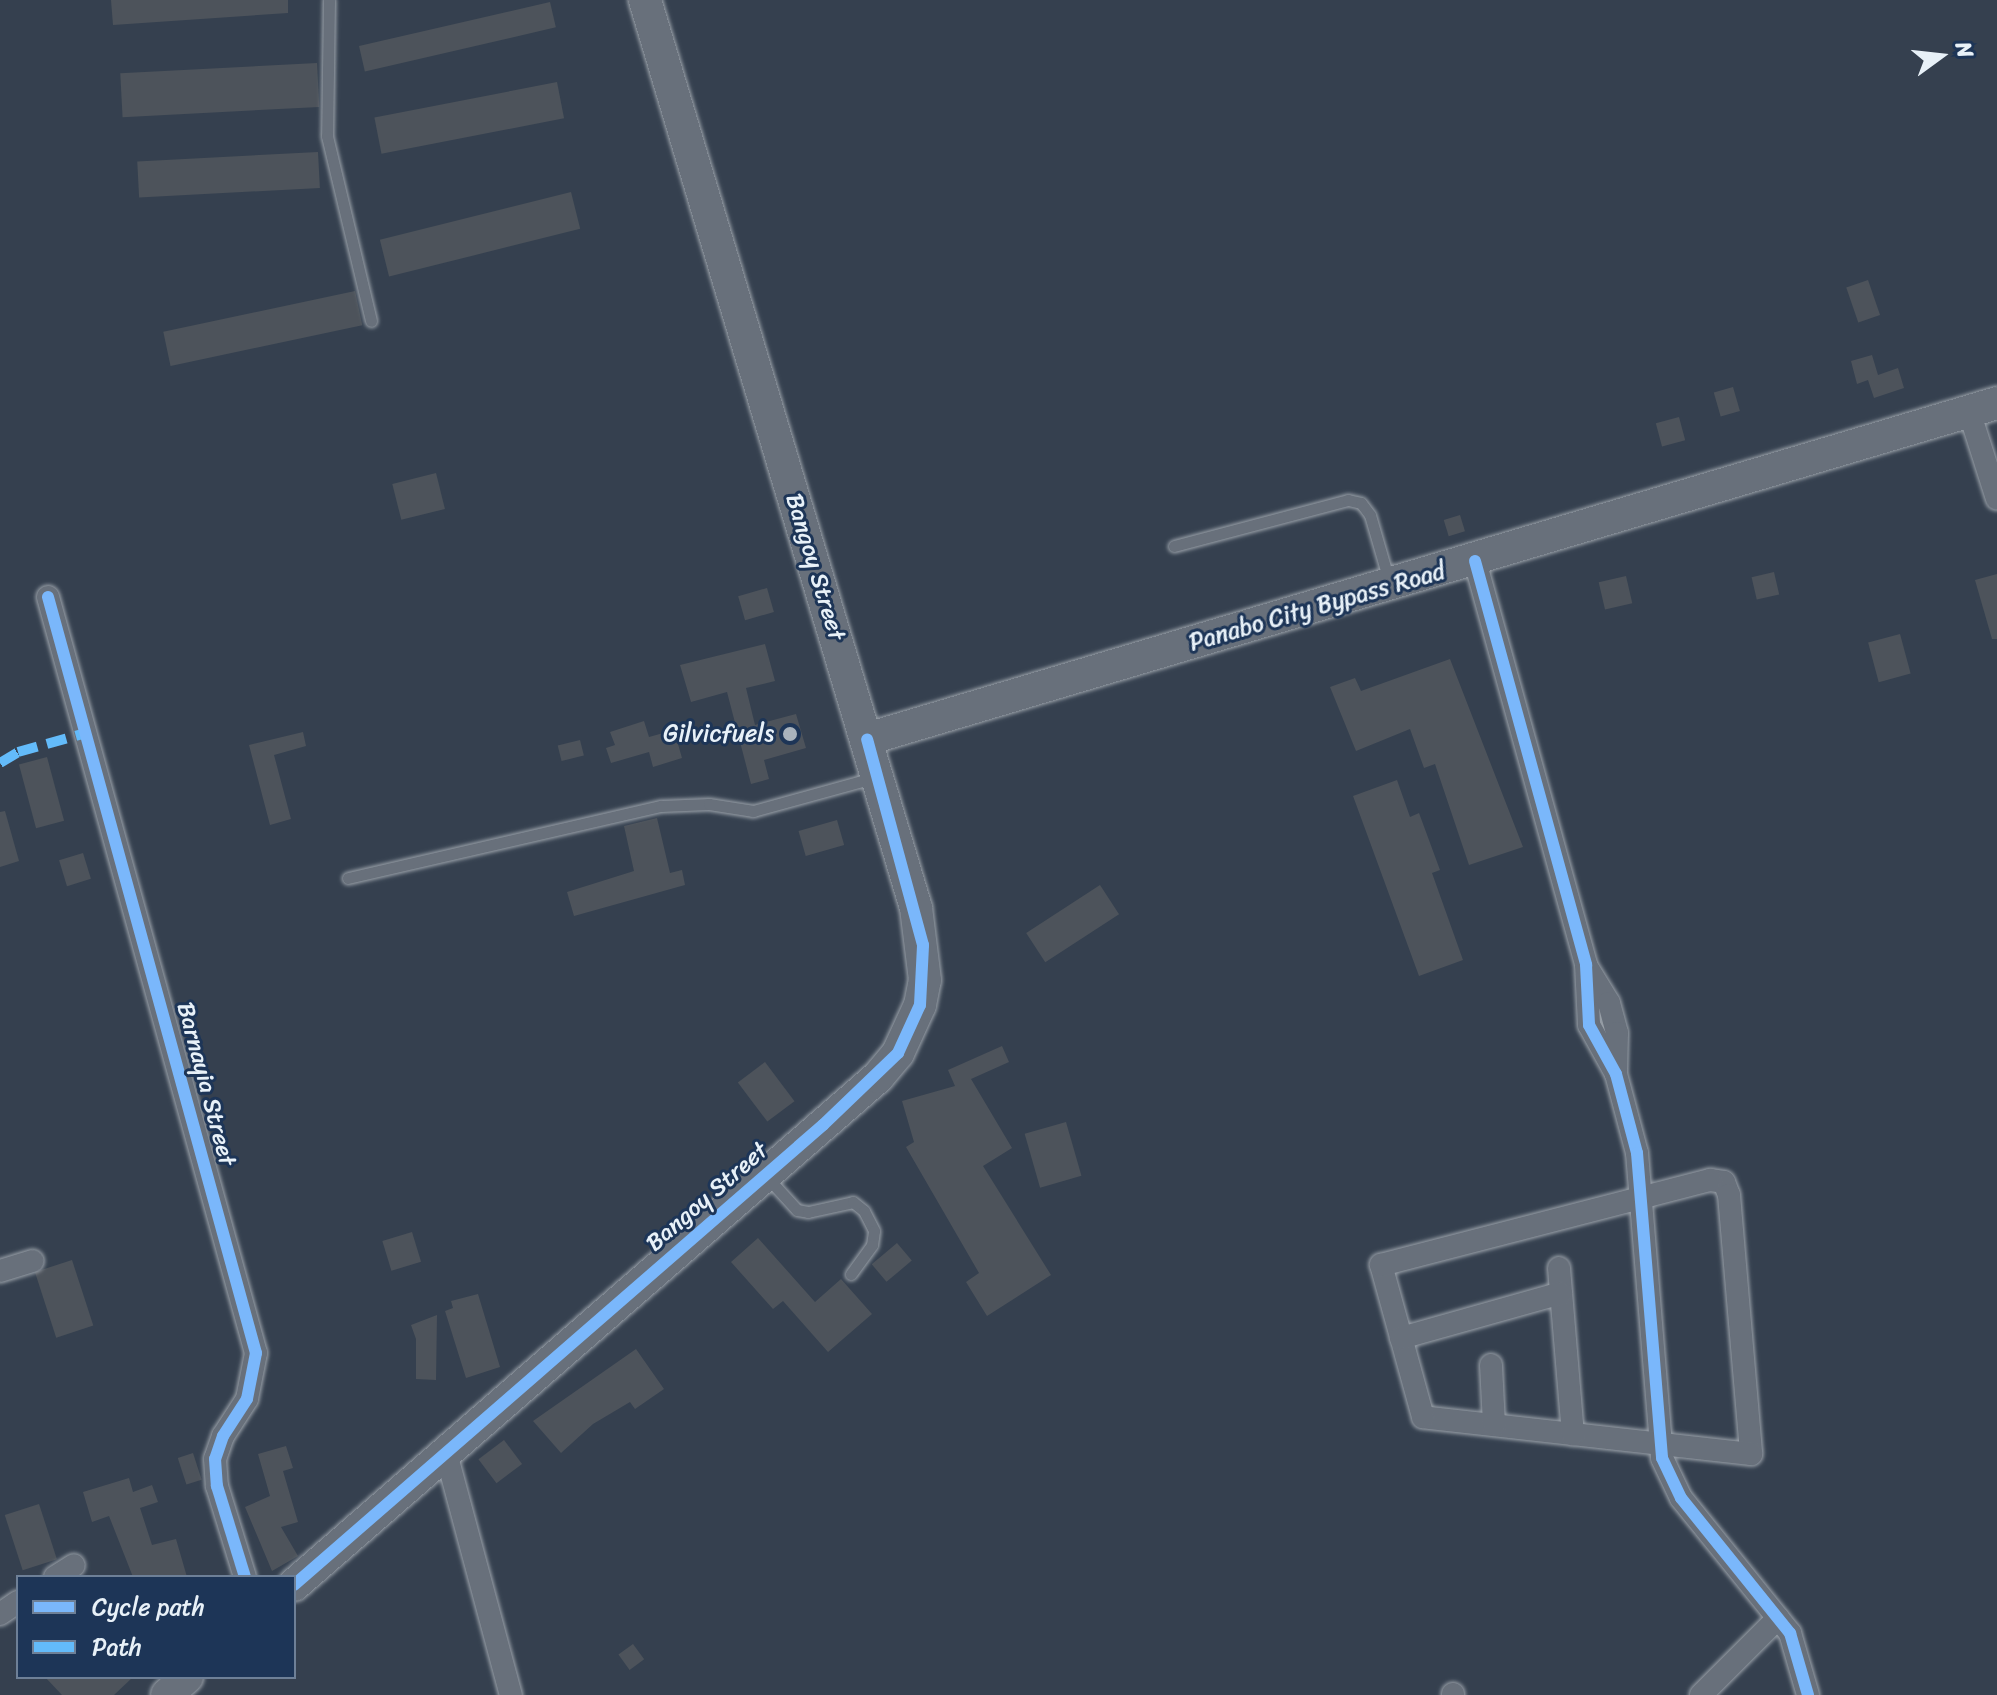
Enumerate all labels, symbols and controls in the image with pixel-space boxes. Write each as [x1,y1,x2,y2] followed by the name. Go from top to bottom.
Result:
[1901,16,1981,96] north arrow
[1944,37,1985,62] text: N
[779,490,851,644] street label: Bangoy Street
[1186,557,1448,657] street label: Panabo City Bypass Road
[663,720,774,748] place label: Gilvicfuels
[781,725,799,743] marker: Gilvicfuels
[170,999,242,1169] street label: Barnayia Street
[640,1136,774,1258] street label: Bangoy Street
[16,1575,296,1679] legend
[92,1586,205,1628] text: Cycle path
[92,1626,142,1668] text: Path

